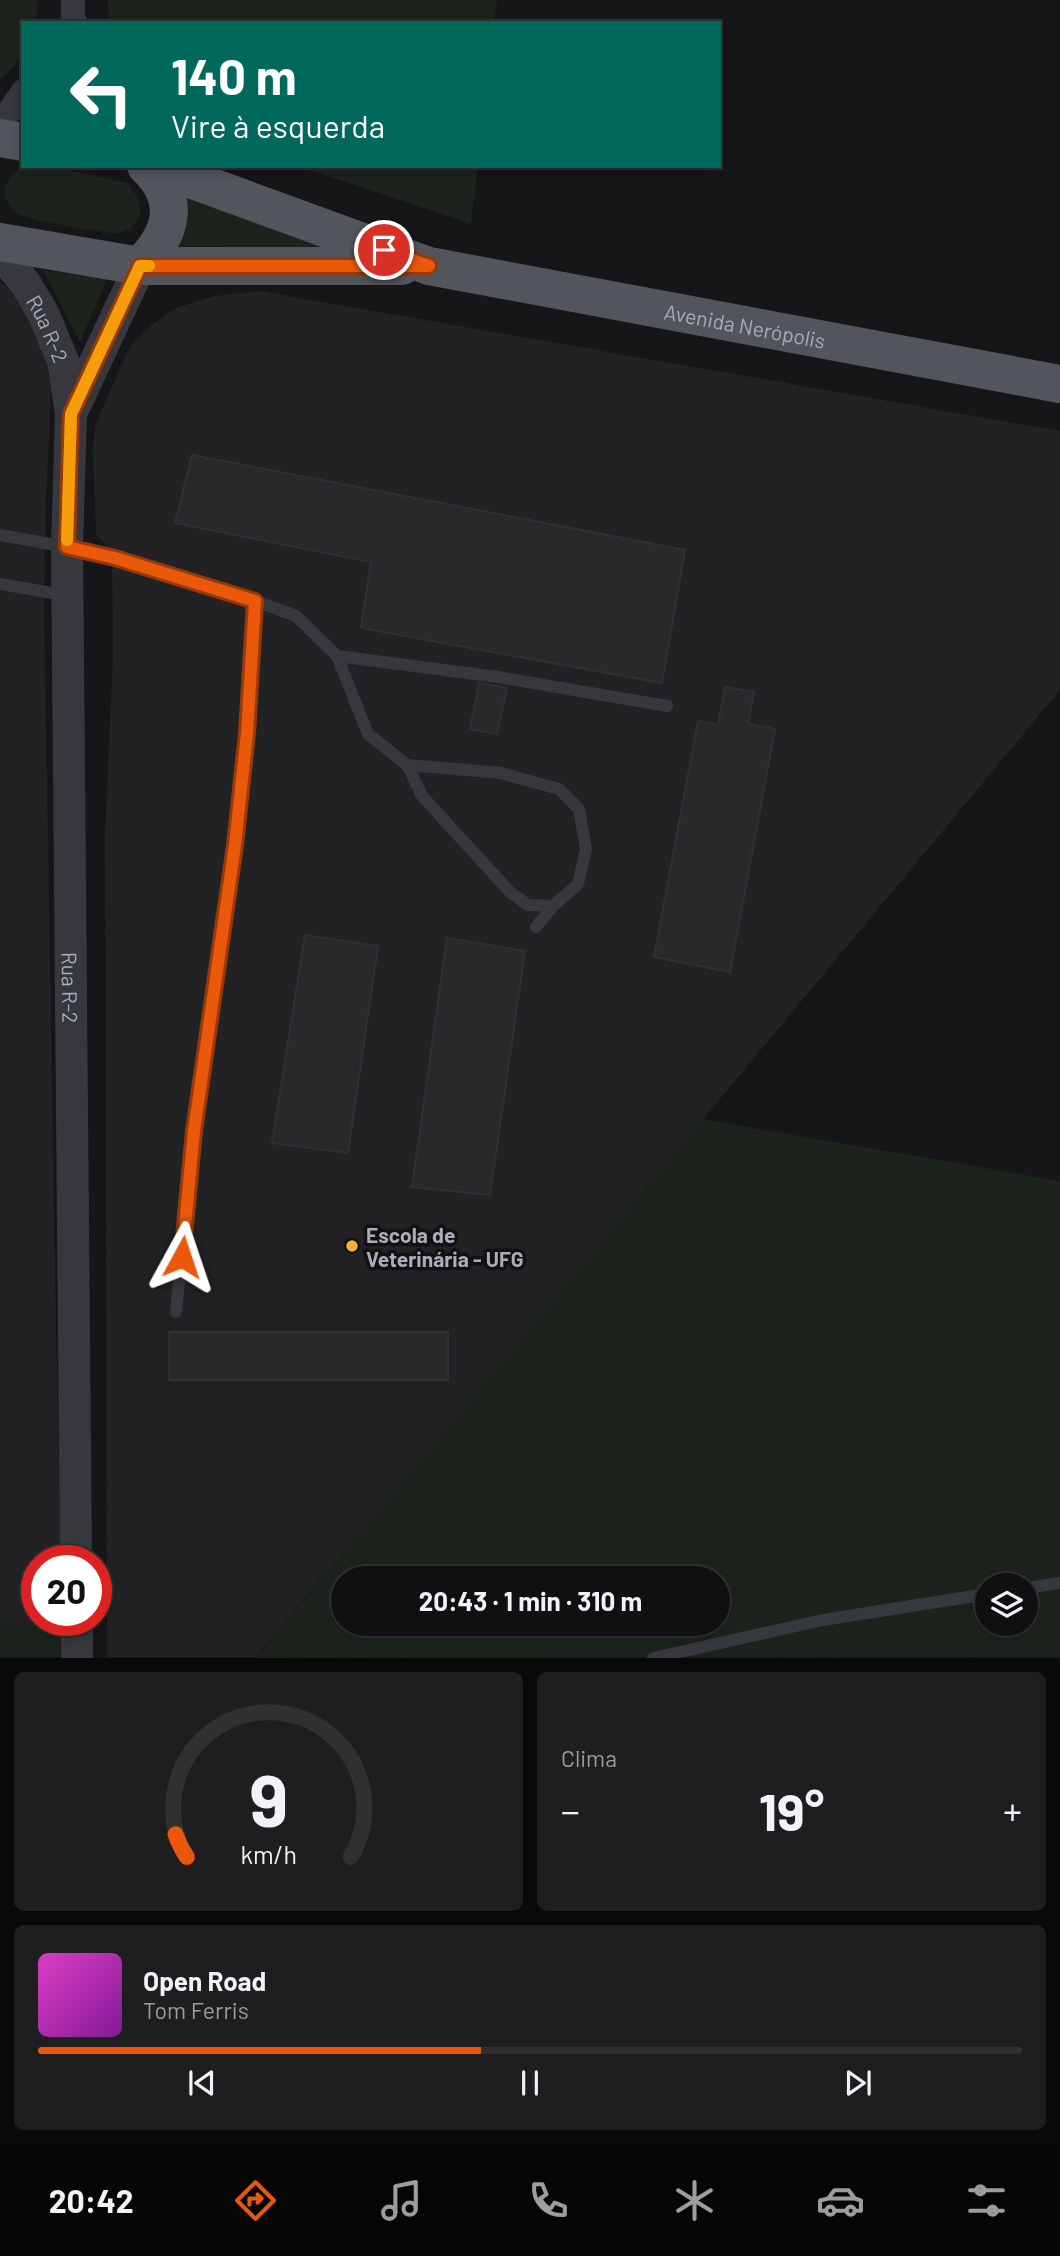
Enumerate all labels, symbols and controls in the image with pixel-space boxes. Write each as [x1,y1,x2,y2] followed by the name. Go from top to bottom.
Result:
[171,46,297,105] text: 140 m
[56,49,147,140] icon: left
[171,106,385,144] text: Vire à esquerda
[354,220,414,280] pin
[365,231,403,269] icon: arrive
[22,290,74,366] street label: Rua R-2
[662,298,828,352] street label: Avenida Nerópolis
[58,952,84,1023] street label: Rua R-2
[145,1220,219,1294] position arrow
[366,1222,524,1271] place label: Escola de Veterinária - UFG
[344,1238,360,1254] marker: Escola de Veterinária - UFG
[21,1545,112,1636] speed limit sign: 20
[975,1573,1038,1636] map controls
[975,1573,1038,1636] button: layers
[419,1585,642,1616] text: 20:43 · 1 min · 310 m
[561,1744,617,1772] text: Clima
[249,1755,288,1843] text: 9
[759,1779,824,1841] text: 19°
[561,1787,580,1833] text: −
[1003,1787,1022,1833] text: +
[240,1839,297,1869] text: km/h
[143,1965,266,1996] text: Open Road
[143,1996,249,2024] text: Tom Ferris
[183,2064,221,2102] icon: previous
[511,2064,549,2102] icon: pause
[839,2064,877,2102] icon: next
[231,2176,280,2225] icon: directions
[377,2176,426,2225] icon: music
[524,2176,573,2225] icon: phone
[670,2176,719,2225] icon: climate
[816,2176,865,2225] icon: car
[962,2176,1011,2225] icon: filters
[49,2181,134,2219] text: 20:42

